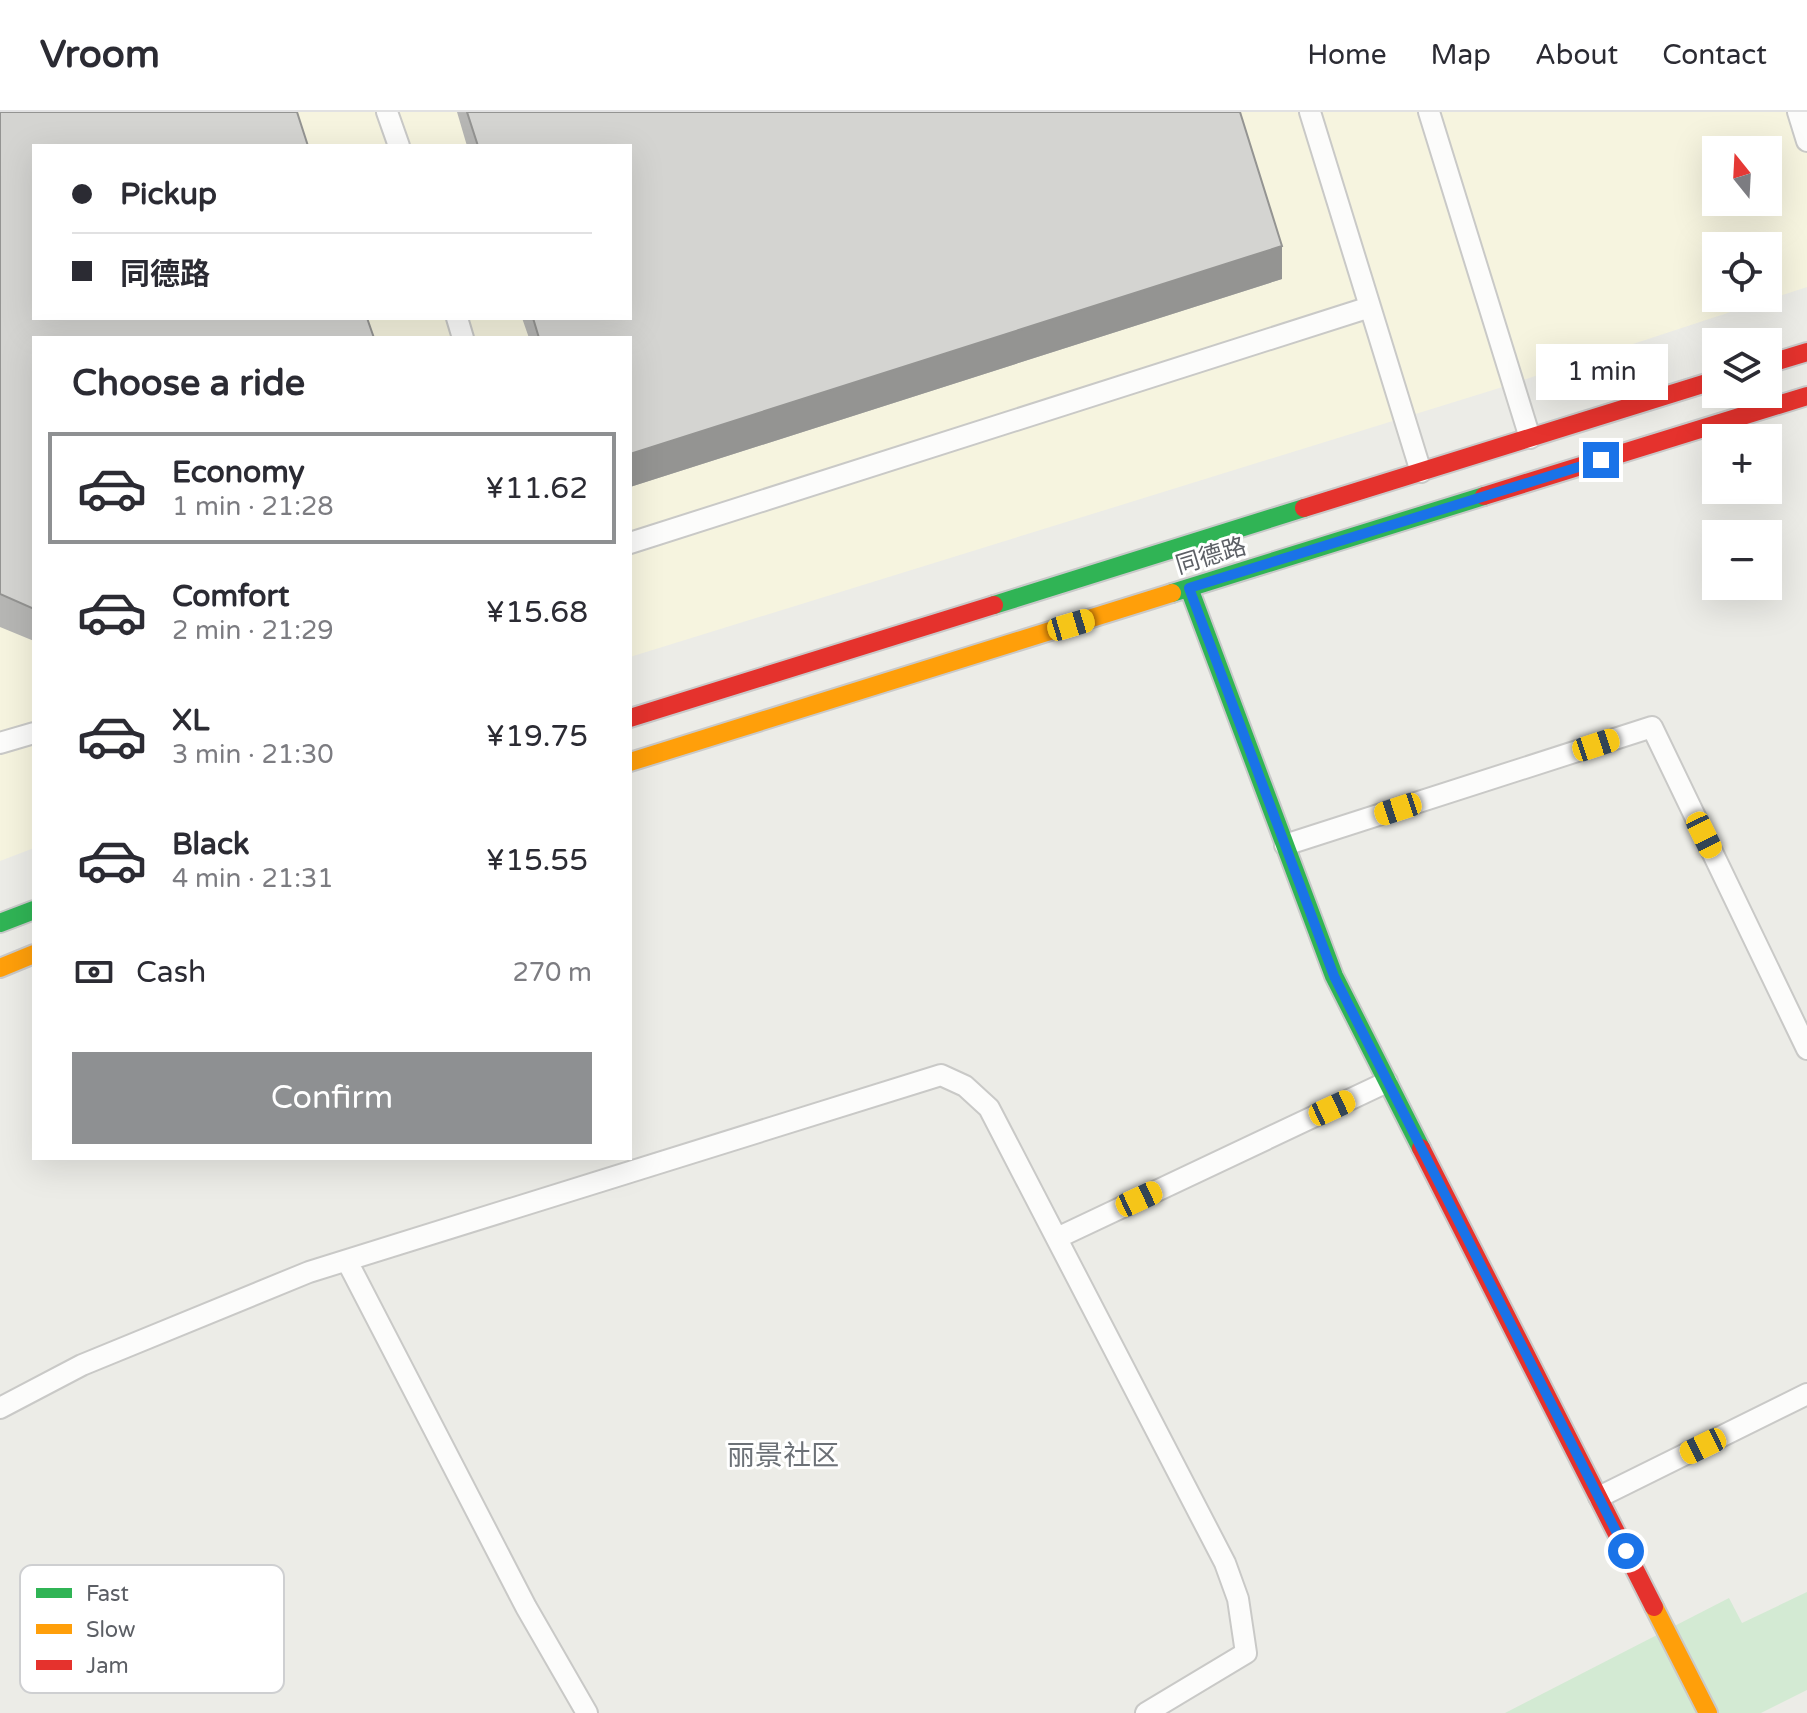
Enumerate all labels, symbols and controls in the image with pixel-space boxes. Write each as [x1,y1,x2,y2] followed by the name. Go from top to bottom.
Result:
[40,32,160,78] text: Vroom
[1307,38,1387,72] text: Home
[1431,38,1491,72] text: Map
[1535,38,1618,72] text: About
[1662,38,1767,72] text: Contact
[1702,136,1782,216] north arrow
[1702,136,1782,600] map controls
[120,176,217,213] text: Pickup
[1702,232,1782,312] button: locate
[120,256,210,293] text: 同德路
[1702,328,1782,408] button: layers
[1535,344,1667,400] callout: 1 min
[1567,356,1637,387] text: 1 min
[72,362,305,405] text: Choose a ride
[1702,424,1782,504] button: +
[1583,442,1619,478] route end
[76,452,148,524] icon: car
[172,454,305,491] text: Economy
[485,470,588,507] text: ¥11.62
[172,491,334,522] text: 1 min · 21:28
[1702,520,1782,600] button: −
[1172,532,1250,580] street label: 同德路
[76,576,148,648] icon: car
[172,578,290,615] text: Comfort
[485,594,588,631] text: ¥15.68
[1045,607,1097,643] car
[172,615,334,646] text: 2 min · 21:29
[76,700,148,772] icon: car
[172,702,209,739] text: XL
[485,718,588,755] text: ¥19.75
[1569,726,1623,764] car
[172,739,334,770] text: 3 min · 21:30
[1371,790,1425,828] car
[1683,808,1725,862] car
[76,824,148,896] icon: car
[172,826,249,863] text: Black
[485,842,588,879] text: ¥15.55
[172,863,334,894] text: 4 min · 21:31
[72,950,116,994] icon: cash
[136,954,206,991] text: Cash
[512,957,592,988] text: 270 m
[72,1052,592,1144] button: Confirm
[1305,1087,1359,1129] car
[1112,1178,1166,1220] car
[1676,1425,1730,1467] car
[727,1439,839,1473] district label: 丽景社区
[1608,1533,1644,1569] route start
[20,1565,284,1693] legend
[86,1581,129,1607] text: Fast
[86,1617,136,1643] text: Slow
[86,1653,129,1679] text: Jam

